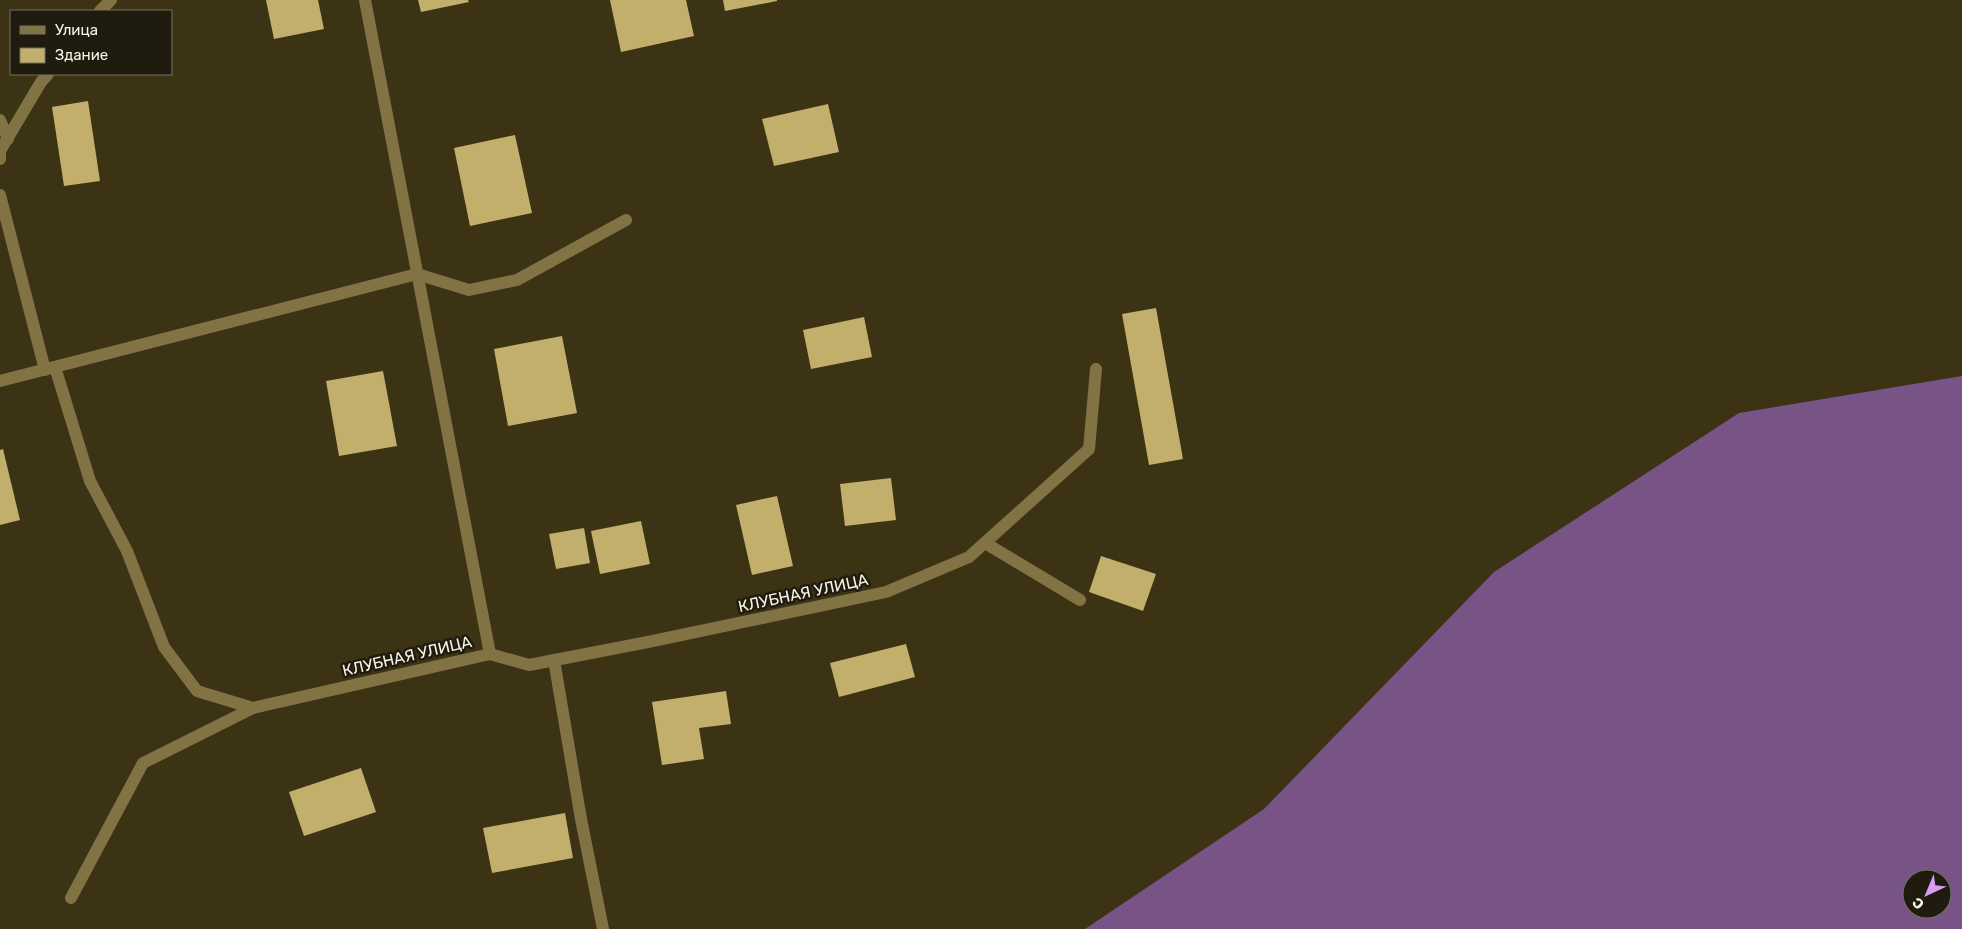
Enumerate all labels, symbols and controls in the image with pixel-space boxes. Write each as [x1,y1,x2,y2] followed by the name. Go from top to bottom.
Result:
[10,10,172,75] legend
[55,21,98,39] text: Улица
[55,46,108,64] text: Здание
[736,570,870,616] street label: КЛУБНАЯ УЛИЦА
[340,632,474,680] street label: КЛУБНАЯ УЛИЦА
[1902,869,1952,919] north arrow
[1909,893,1928,913] text: С

